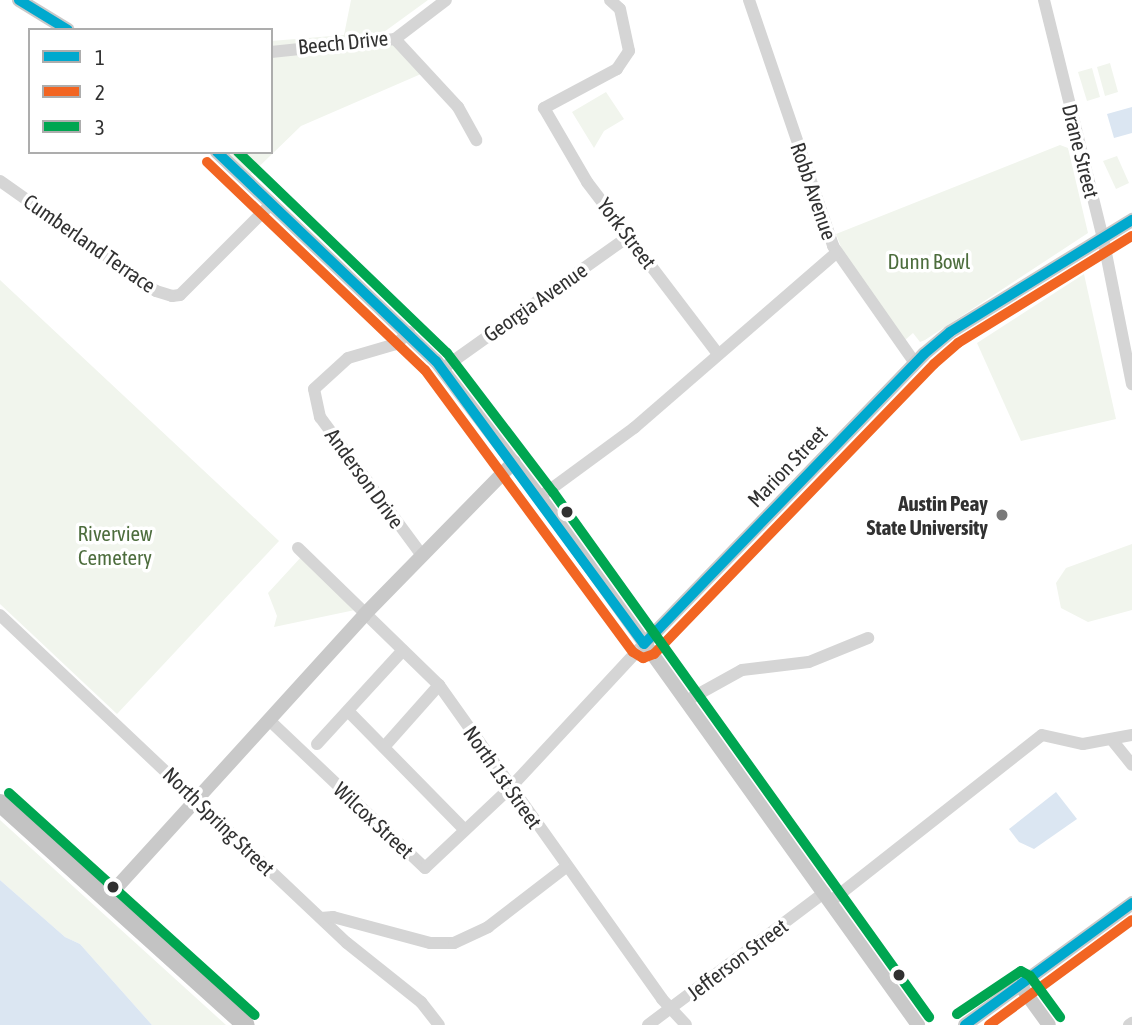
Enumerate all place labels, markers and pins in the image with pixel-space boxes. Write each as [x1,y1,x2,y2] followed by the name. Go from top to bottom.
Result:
[867,490,988,540] place label: Austin Peay State University
[560,505,574,519] unlabelled marker
[994,507,1010,523] marker: Austin Peay State University
[106,880,120,894] unlabelled marker
[892,968,906,982] unlabelled marker

